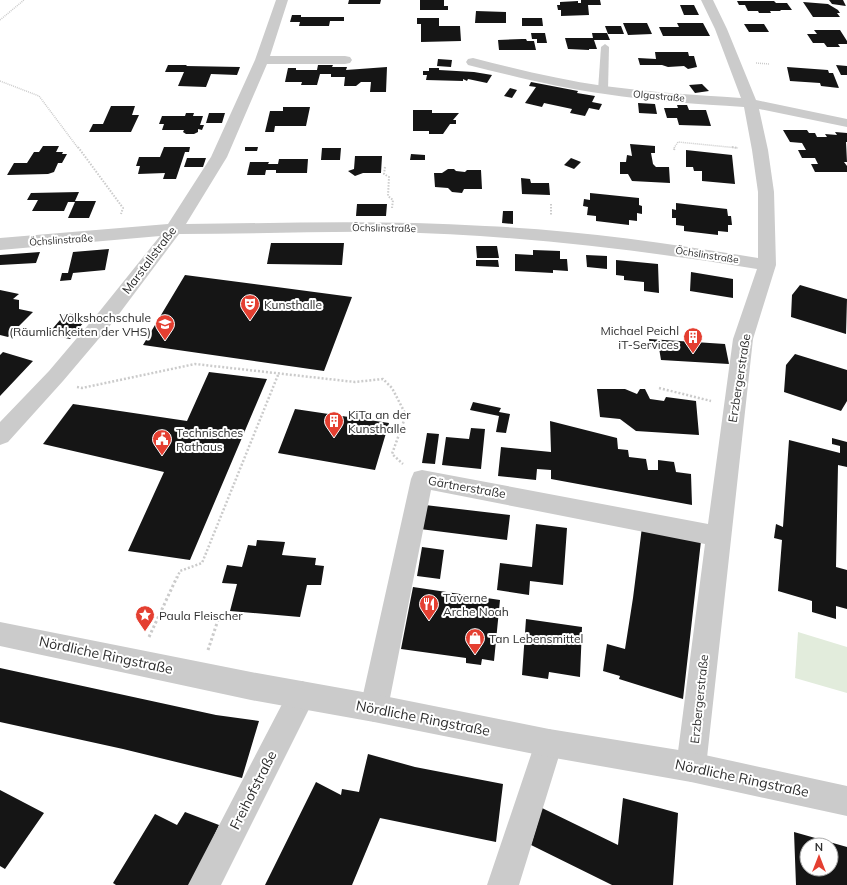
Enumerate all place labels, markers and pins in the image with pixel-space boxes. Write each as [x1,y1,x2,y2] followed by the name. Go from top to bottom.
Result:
[239,293,261,321] theatre icon: Kunsthalle
[264,297,322,312] place label: Kunsthalle
[9,310,151,339] place label: Volkshochschule (Räumlichkeiten der VHS)
[154,313,176,341] school or university icon: Volkshochschule (Räumlichkeiten der VHS)
[600,323,679,352] place label: Michael Peichl iT-Services
[682,326,704,354] building icon: Michael Peichl iT-Services
[348,407,411,436] place label: KiTa an der Kunsthalle
[323,410,345,438] building icon: KiTa an der Kunsthalle
[176,425,243,454] place label: Technisches Rathaus
[151,428,173,456] public building icon: Technisches Rathaus
[443,590,509,619] place label: Taverne Arche Noah
[418,593,440,621] restaurant icon: Taverne Arche Noah
[134,604,156,632] place icon: Paula Fleischer
[159,608,243,623] place label: Paula Fleischer
[464,627,486,655] shop icon: Tan Lebensmittel
[489,631,583,646] place label: Tan Lebensmittel

